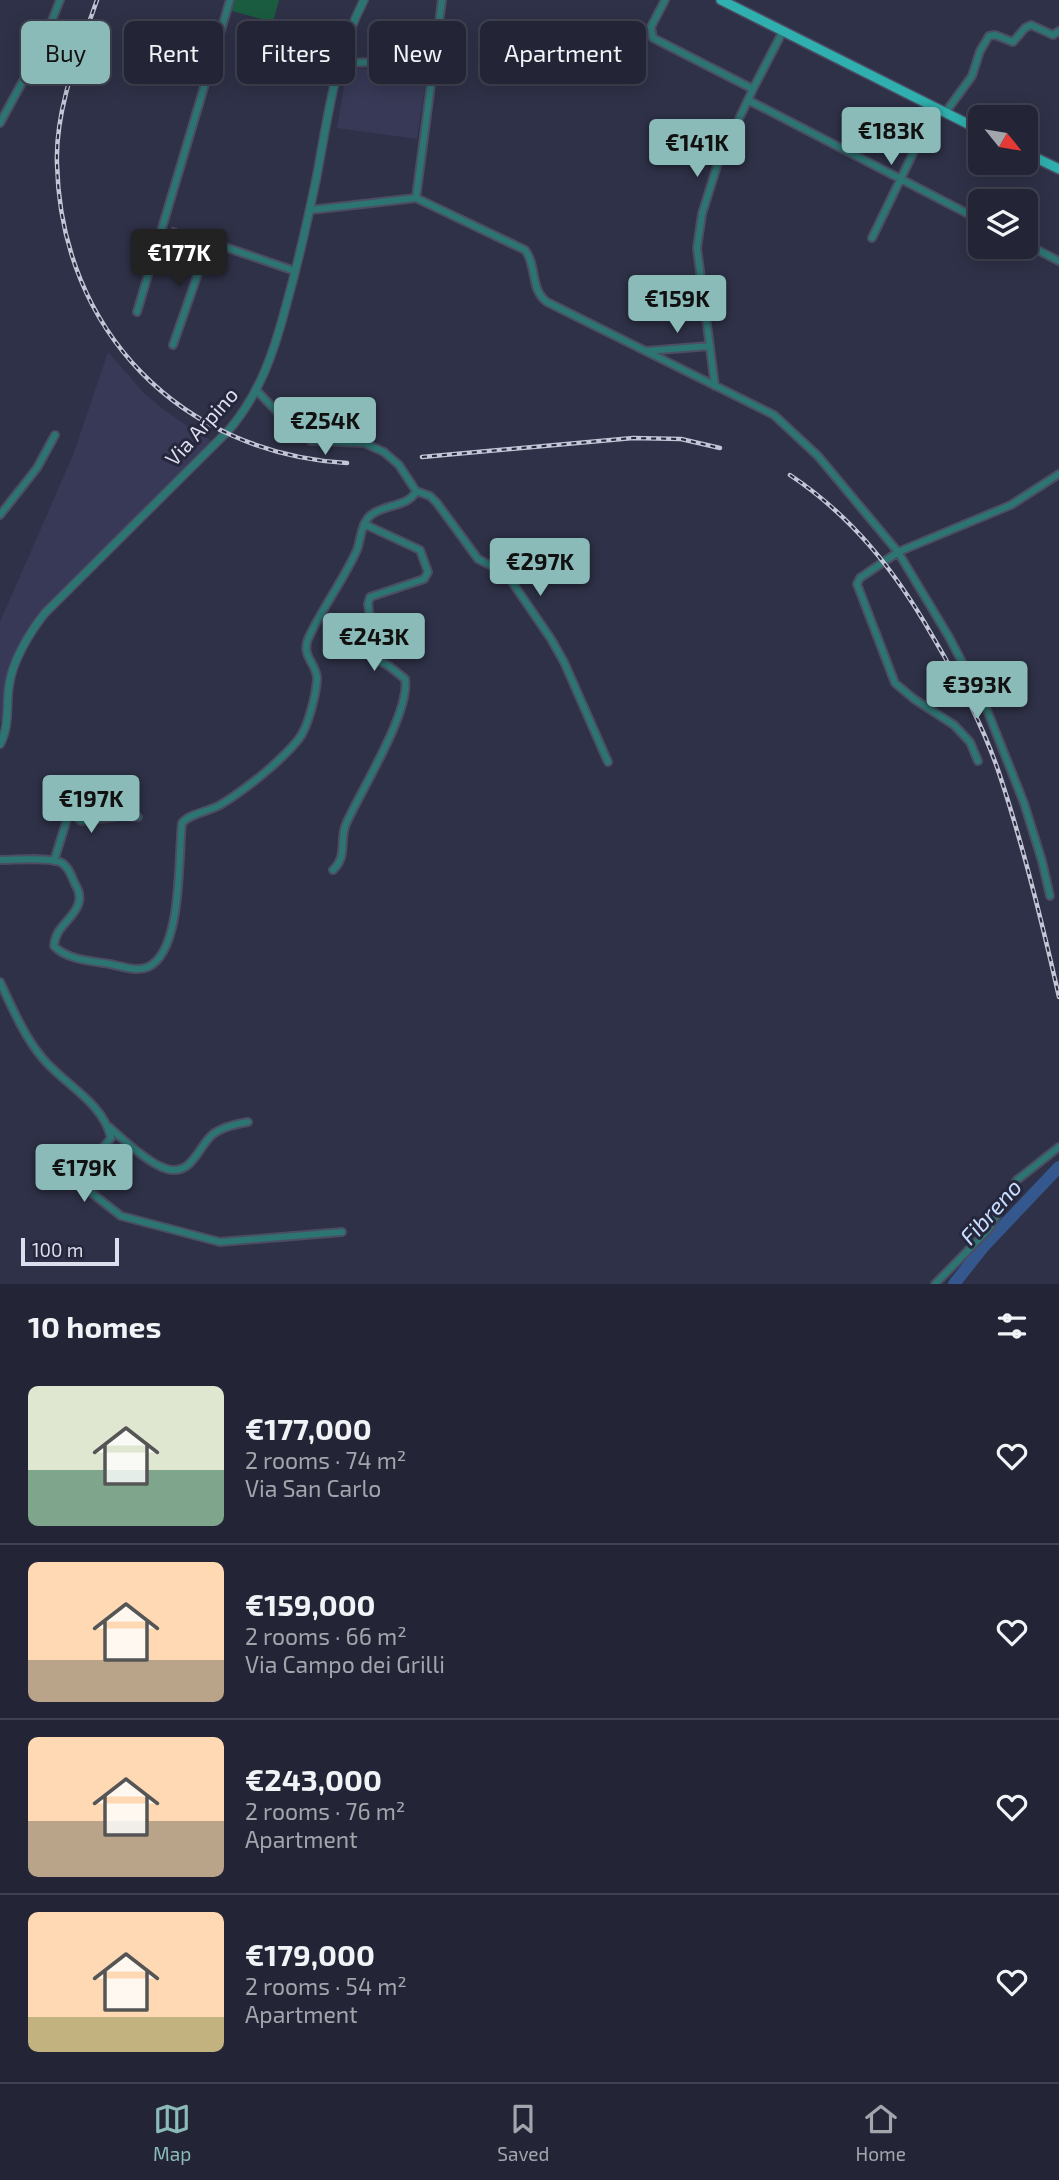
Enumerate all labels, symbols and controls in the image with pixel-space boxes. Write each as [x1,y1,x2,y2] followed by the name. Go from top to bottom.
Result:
[21,21,110,84] chip: Buy
[124,21,223,84] chip: Rent
[237,21,355,84] chip: Filters
[369,21,466,84] chip: New
[480,21,646,84] chip: Apartment
[968,105,1038,175] north arrow
[968,105,1038,259] map controls
[842,108,940,167] pin: €183K
[858,116,924,144] text: €183K
[648,120,746,179] pin: €141K
[665,128,729,156] text: €141K
[968,189,1038,259] button: layers
[130,230,228,289] pin: €177K
[147,238,211,266] text: €177K
[628,276,726,335] pin: €159K
[644,284,710,312] text: €159K
[159,382,243,470] street label: Via Arpino
[276,398,374,457] pin: €254K
[290,406,360,434] text: €254K
[491,538,589,598] pin: €297K
[506,547,574,575] text: €297K
[325,614,423,673] pin: €243K
[339,622,409,650] text: €243K
[928,662,1026,721] pin: €393K
[942,670,1012,698] text: €393K
[42,776,140,835] pin: €197K
[59,784,124,812] text: €197K
[35,1144,133,1204] pin: €179K
[52,1153,117,1181] text: €179K
[954,1173,1027,1250] water label: Fibreno
[21,1235,119,1267] scale bar
[32,1238,83,1261] text: 100 m
[993,1307,1031,1345] icon: filters
[28,1308,161,1344] text: 10 homes
[245,1410,372,1446] text: €177,000
[84,1414,168,1498] icon: home
[993,1437,1031,1475] icon: heart
[245,1446,406,1474] text: 2 rooms · 74 m²
[245,1474,381,1502] text: Via San Carlo
[245,1586,376,1622] text: €159,000
[84,1590,168,1674] icon: home
[993,1613,1031,1651] icon: heart
[245,1622,407,1650] text: 2 rooms · 66 m²
[245,1650,445,1678] text: Via Campo dei Grilli
[245,1761,382,1797] text: €243,000
[84,1765,168,1849] icon: home
[993,1788,1031,1826] icon: heart
[245,1797,405,1825] text: 2 rooms · 76 m²
[245,1825,358,1853] text: Apartment
[245,1936,375,1972] text: €179,000
[84,1940,168,2024] icon: home
[993,1963,1031,2001] icon: heart
[245,1972,407,2000] text: 2 rooms · 54 m²
[245,2000,358,2028] text: Apartment
[153,2100,191,2165] tab: Map
[497,2100,549,2165] tab: Saved
[856,2100,906,2165] tab: Home

